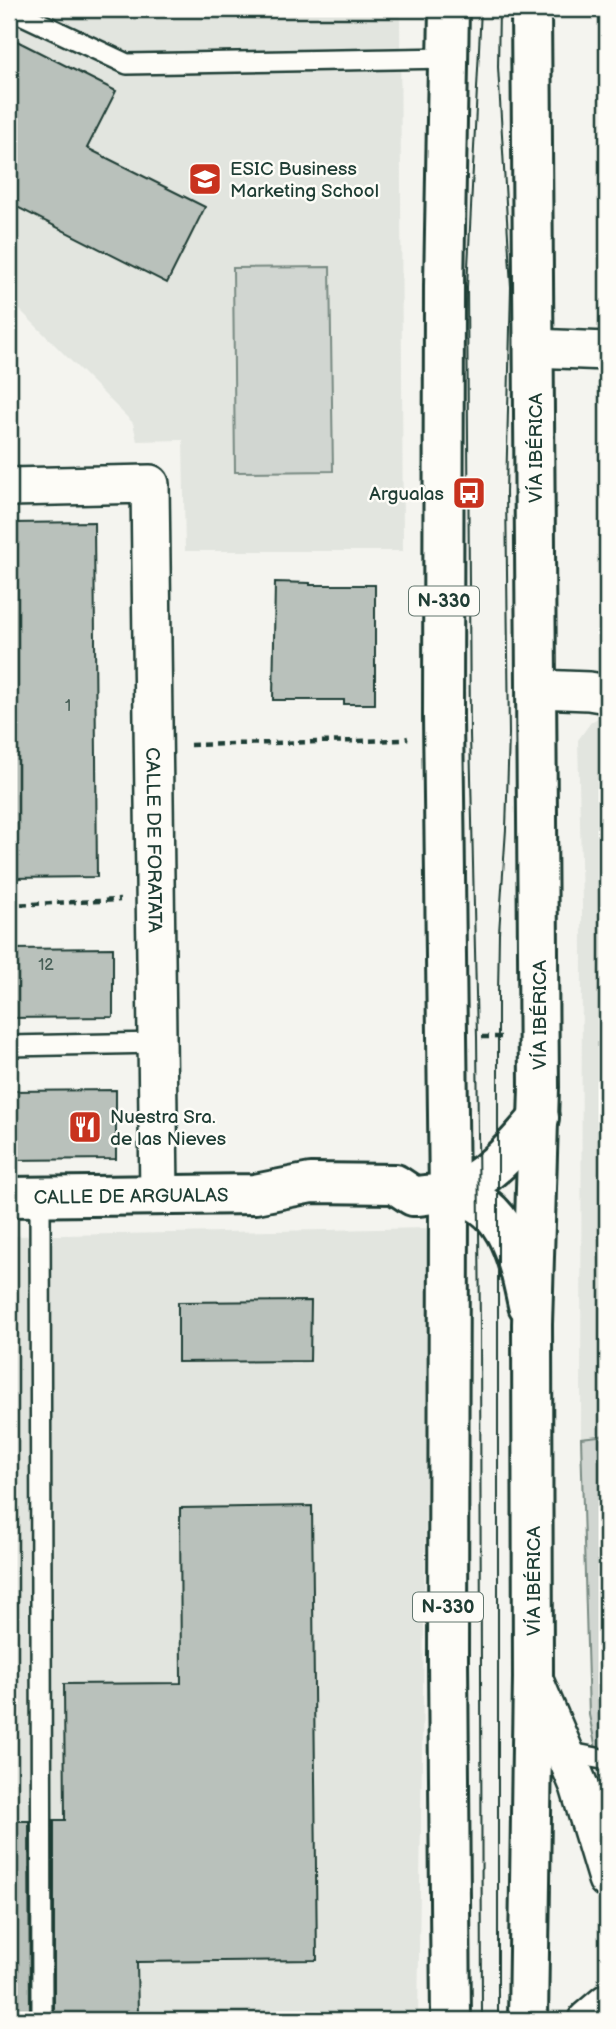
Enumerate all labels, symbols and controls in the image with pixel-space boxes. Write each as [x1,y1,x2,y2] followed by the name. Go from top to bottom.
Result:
[230,158,379,203] place label: ESIC Business Marketing School
[186,160,224,198] school or university icon: ESIC Business Marketing School
[524,393,548,503] street label: VÍA IBÉRICA
[450,474,488,512] bus stop icon: Argualas
[369,483,444,506] place label: Argualas
[409,586,479,616] road number: N-330
[65,697,71,716] house number: 1
[140,747,166,933] street label: CALLE DE FORATATA
[38,956,54,975] house number: 12
[528,960,552,1070] street label: VÍA IBÉRICA
[110,1106,226,1151] place label: Nuestra Sra. de las Nieves
[66,1108,104,1146] restaurant icon: Nuestra Sra. de las Nieves
[34,1184,228,1210] street label: CALLE DE ARGUALAS
[522,1526,546,1636] street label: VÍA IBÉRICA
[413,1592,483,1622] road number: N-330

